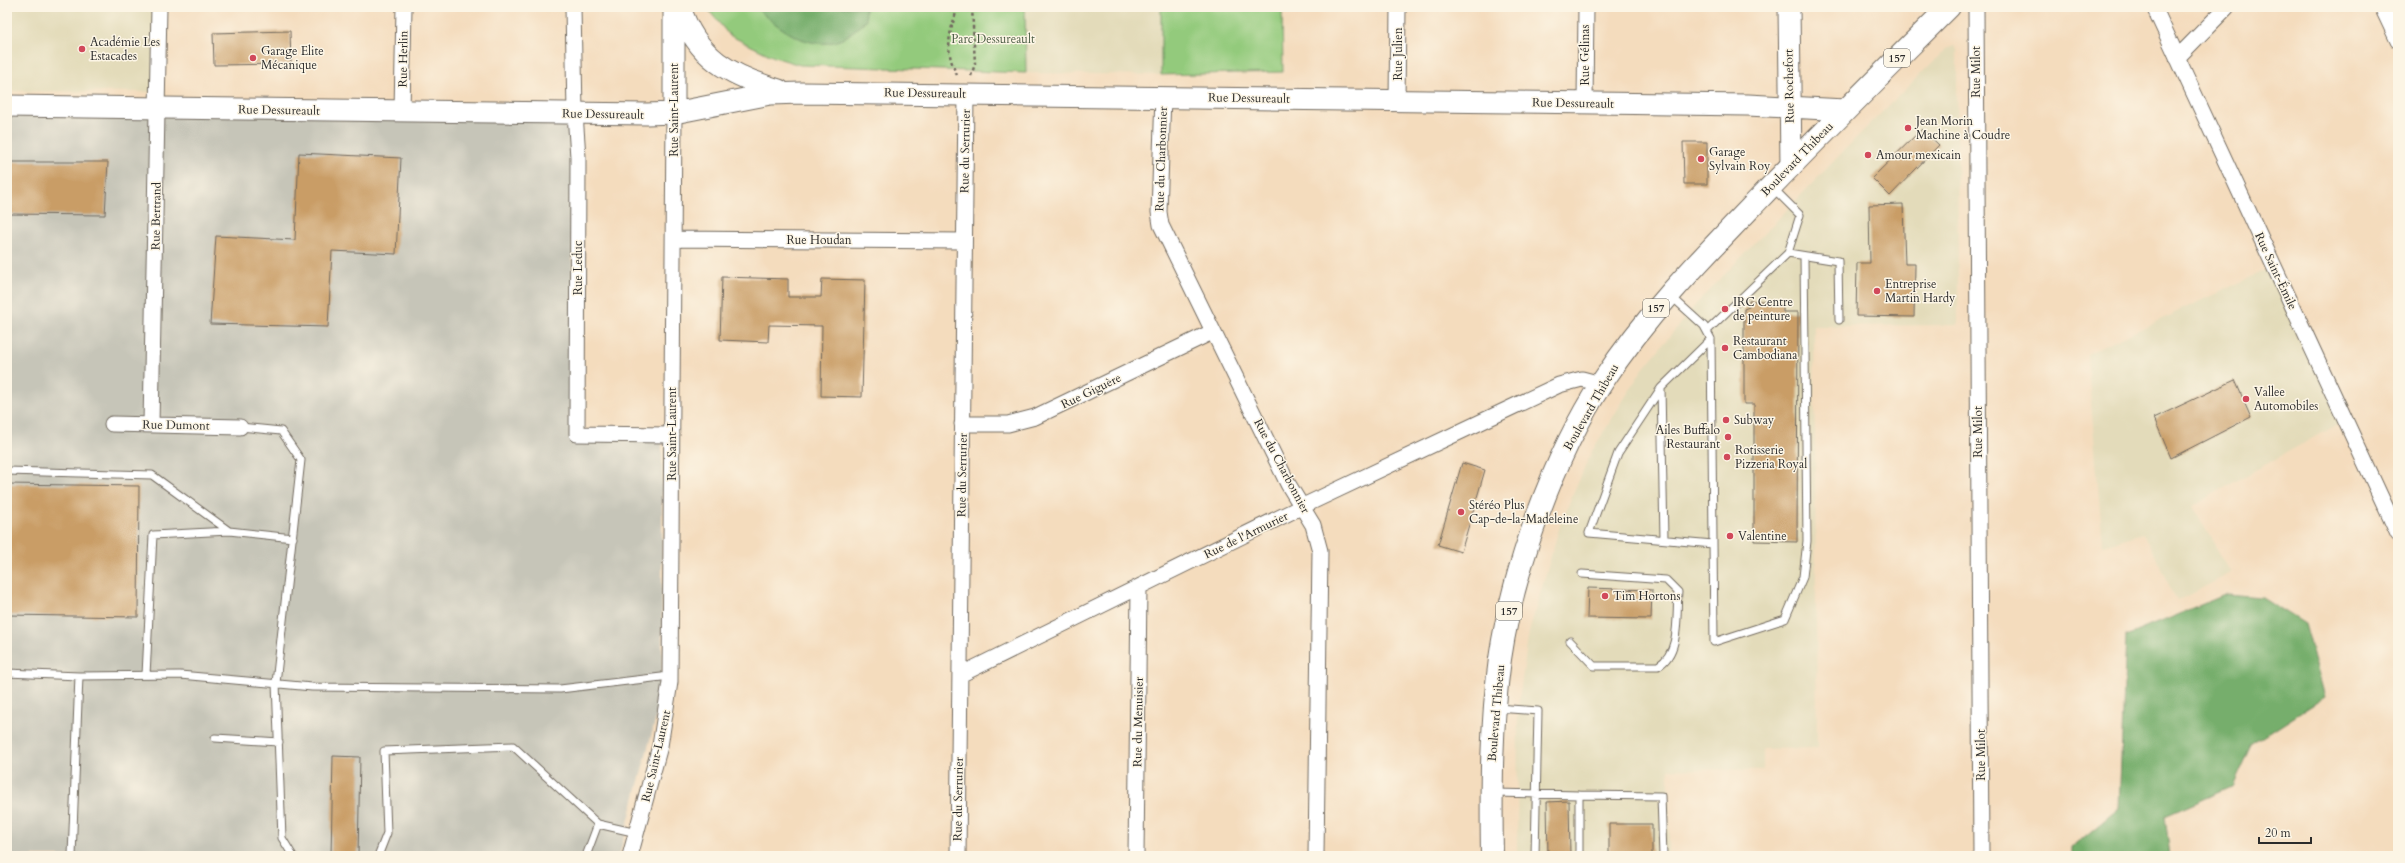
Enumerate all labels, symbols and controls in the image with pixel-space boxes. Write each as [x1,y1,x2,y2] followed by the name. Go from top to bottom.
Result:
[1577,25,1593,85] street label: Rue Gélinas
[1390,27,1406,80] street label: Rue Julien
[395,30,411,87] street label: Rue Herlin
[951,31,1035,47] park label: Parc Dessureault
[90,34,160,64] place label: Académie Les Estacades
[261,43,324,73] place label: Garage Elite Mécanique
[77,44,87,54] marker: Académie Les Estacades
[1968,46,1984,98] street label: Rue Milot
[1780,49,1798,123] street label: Rue Rochefort
[1884,49,1910,67] road number: 157
[248,53,258,63] marker: Garage Elite Mécanique
[666,63,682,157] street label: Rue Saint-Laurent
[884,84,966,102] street label: Rue Dessureault
[1208,89,1290,107] street label: Rue Dessureault
[1532,94,1614,112] street label: Rue Dessureault
[238,101,320,119] street label: Rue Dessureault
[562,105,644,123] street label: Rue Dessureault
[1151,106,1171,212] street label: Rue du Charbonnier
[956,108,974,193] street label: Rue du Serrurier
[1914,113,2010,143] place label: Jean Morin Machine à Coudre
[1757,118,1837,200] street label: Boulevard Thibeau
[1903,123,1913,133] marker: Jean Morin Machine à Coudre
[1709,144,1771,174] place label: Garage Sylvain Roy
[1876,147,1961,163] place label: Amour mexicain
[1863,150,1873,160] marker: Amour mexicain
[1696,154,1706,164] marker: Garage Sylvain Roy
[147,181,165,250] street label: Rue Bertrand
[2251,229,2302,312] street label: Rue Saint-Émile
[786,232,852,248] street label: Rue Houdan
[570,240,586,295] street label: Rue Leduc
[1885,276,1956,306] place label: Entreprise Martin Hardy
[1872,286,1882,296] marker: Entreprise Martin Hardy
[1733,294,1793,324] place label: IRC Centre de peinture
[1643,299,1669,317] road number: 157
[1720,304,1730,314] marker: IRC Centre de peinture
[1733,333,1798,363] place label: Restaurant Cambodiana
[1720,343,1730,353] marker: Restaurant Cambodiana
[1560,360,1622,453] street label: Boulevard Thibeau
[1058,370,1124,412] street label: Rue Giguère
[2254,384,2318,414] place label: Vallee Automobiles
[664,387,680,481] street label: Rue Saint-Laurent
[2241,394,2251,404] marker: Vallee Automobiles
[1970,406,1986,458] street label: Rue Milot
[1734,412,1775,428] place label: Subway
[1721,415,1731,425] marker: Subway
[142,416,210,434] street label: Rue Dumont
[1250,416,1314,517] street label: Rue du Charbonnier
[1656,422,1721,452] place label: Ailes Buffalo Restaurant
[953,432,971,517] street label: Rue du Serrurier
[1723,432,1733,442] marker: Ailes Buffalo Restaurant
[1735,442,1807,472] place label: Rotisserie Pizzeria Royal
[1722,452,1732,462] marker: Rotisserie Pizzeria Royal
[1469,497,1578,527] place label: Stéréo Plus Cap-de-la-Madeleine
[1201,507,1291,562] street label: Rue de l'Armurier
[1456,507,1466,517] marker: Stéréo Plus Cap-de-la-Madeleine
[1738,528,1787,544] place label: Valentine
[1725,531,1735,541] marker: Valentine
[1613,588,1681,604] place label: Tim Hortons
[1600,591,1610,601] marker: Tim Hortons
[1496,602,1522,620] road number: 157
[1484,663,1508,762] street label: Boulevard Thibeau
[1129,676,1147,767] street label: Rue du Menuisier
[638,708,674,803] street label: Rue Saint-Laurent
[1973,729,1989,781] street label: Rue Milot
[949,756,967,841] street label: Rue du Serrurier
[2259,819,2311,845] scale bar
[2265,825,2292,841] text: 20 m

